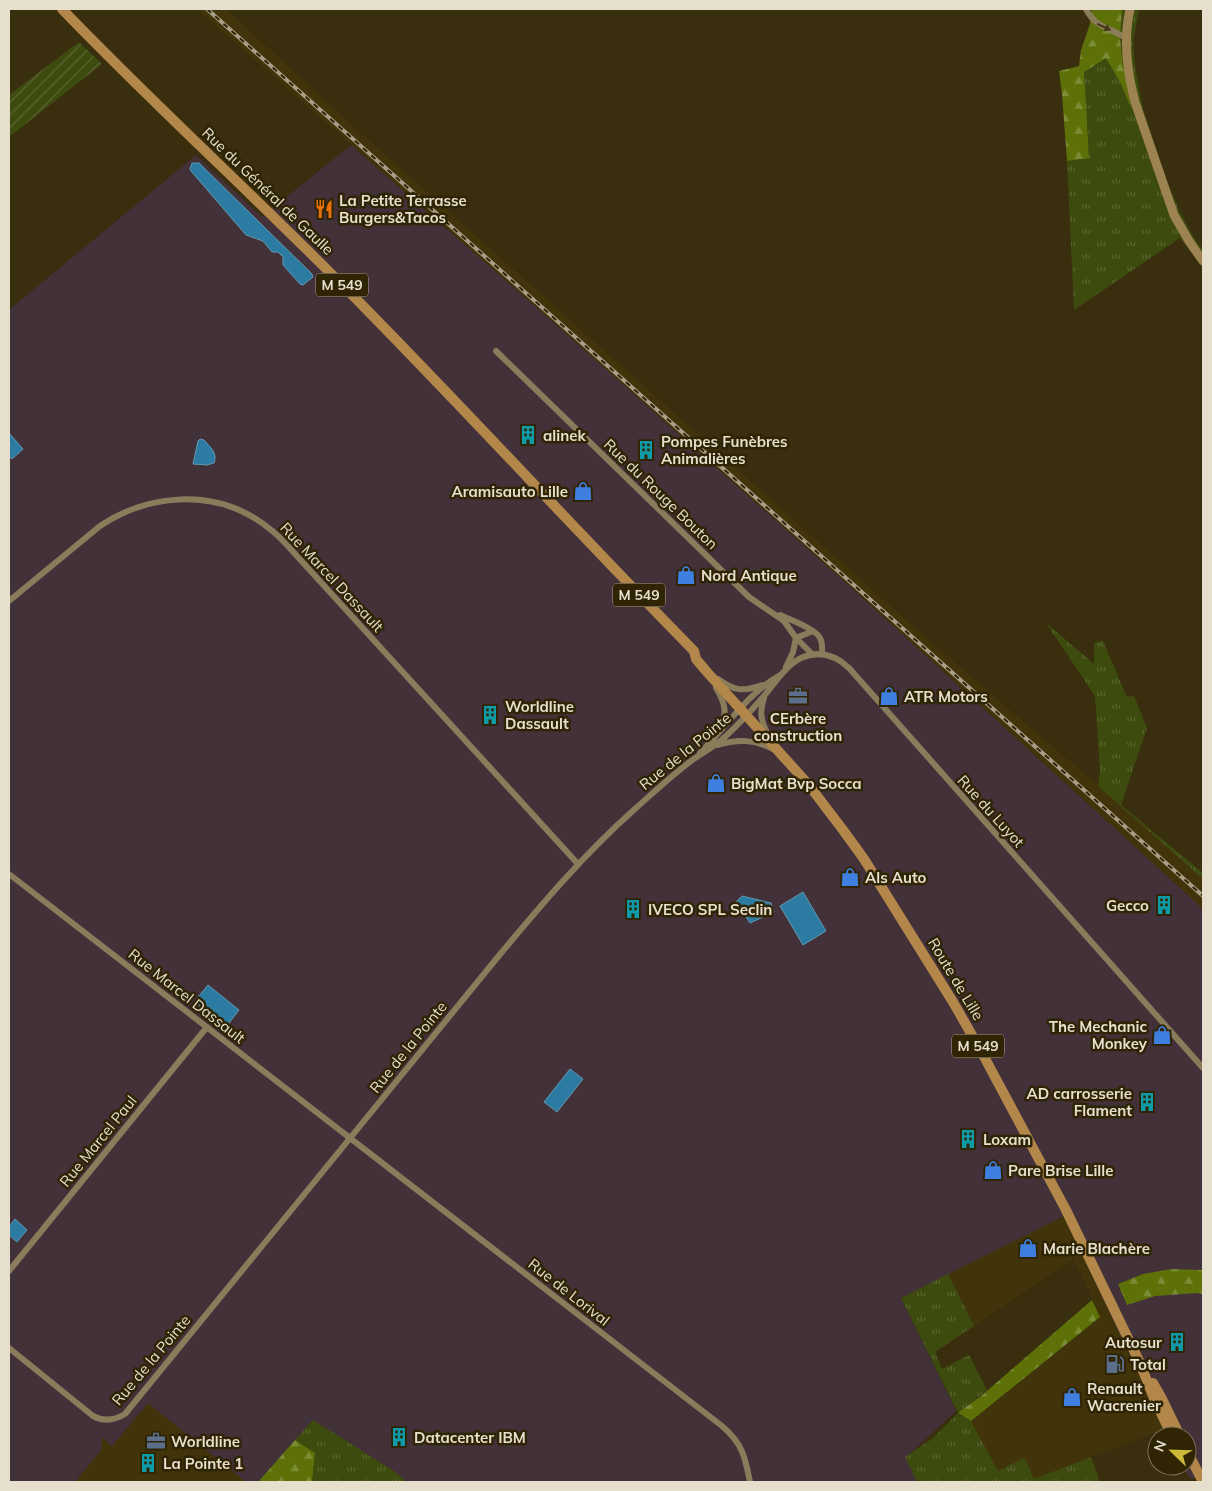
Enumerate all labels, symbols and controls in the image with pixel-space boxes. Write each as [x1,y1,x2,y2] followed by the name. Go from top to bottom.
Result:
[1097,23,1111,31] one-way arrow
[198,123,338,259] street label: Rue du Général de Gaulle
[339,191,467,227] place label: La Petite Terrasse Burgers&Tacos
[313,198,335,220] restaurant icon: La Petite Terrasse Burgers&Tacos
[316,274,368,296] road number: M 549
[517,424,539,446] building icon: alinek
[543,426,586,445] place label: alinek
[661,432,788,468] place label: Pompes Funèbres Animalières
[600,435,722,553] street label: Rue du Rouge Bouton
[635,439,657,461] building icon: Pompes Funèbres Animalières
[572,480,594,502] shop icon: Aramisauto Lille
[452,482,568,501] place label: Aramisauto Lille
[276,518,388,636] street label: Rue Marcel Dassault
[675,564,697,586] shop icon: Nord Antique
[701,566,797,585] place label: Nord Antique
[613,584,665,606] road number: M 549
[787,685,809,707] office icon: CErbère construction
[878,685,900,707] shop icon: ATR Motors
[904,687,988,706] place label: ATR Motors
[505,697,574,733] place label: Worldline Dassault
[479,704,501,726] building icon: Worldline Dassault
[635,708,735,794] street label: Rue de la Pointe
[754,709,842,745] place label: CErbère construction
[954,771,1028,851] street label: Rue du Luyot
[705,772,727,794] shop icon: BigMat Bvp Socca
[731,774,861,793] place label: BigMat Bvp Socca
[839,866,861,888] shop icon: Als Auto
[865,868,927,887] place label: Als Auto
[1153,894,1175,916] building icon: Gecco
[1106,896,1149,915] place label: Gecco
[622,898,644,920] building icon: IVECO SPL Seclin
[648,900,772,919] place label: IVECO SPL Seclin
[924,934,988,1024] street label: Route de Lille
[125,945,249,1047] street label: Rue Marcel Dassault
[365,997,451,1097] street label: Rue de la Pointe
[1049,1017,1148,1053] place label: The Mechanic Monkey
[1151,1024,1173,1046] shop icon: The Mechanic Monkey
[952,1034,1004,1058] road number: M 549
[1027,1084,1132,1120] place label: AD carrosserie Flament
[1136,1091,1158,1113] building icon: AD carrosserie Flament
[55,1092,141,1190] street label: Rue Marcel Paul
[957,1128,979,1150] building icon: Loxam
[983,1130,1031,1149] place label: Loxam
[982,1159,1004,1181] shop icon: Pare Brise Lille
[1008,1161,1113,1180] place label: Pare Brise Lille
[1017,1237,1039,1259] shop icon: Marie Blachère
[1043,1239,1150,1258] place label: Marie Blachère
[524,1254,614,1330] street label: Rue de Lorival
[108,1311,194,1409] street label: Rue de la Pointe
[1166,1331,1188,1353] building icon: Autosur
[1105,1333,1162,1352] place label: Autosur
[1104,1353,1126,1375] fuel station icon: Total
[1130,1355,1166,1374] place label: Total
[1087,1379,1161,1415] place label: Renault Wacrenier
[1061,1386,1083,1408] shop icon: Renault Wacrenier
[388,1426,410,1448] building icon: Datacenter IBM
[1147,1426,1197,1476] north arrow
[414,1428,526,1447] place label: Datacenter IBM
[145,1430,167,1452] office icon: Worldline
[171,1432,240,1451] place label: Worldline
[1150,1438,1170,1454] text: N
[137,1452,159,1474] building icon: La Pointe 1
[163,1454,243,1473] place label: La Pointe 1

